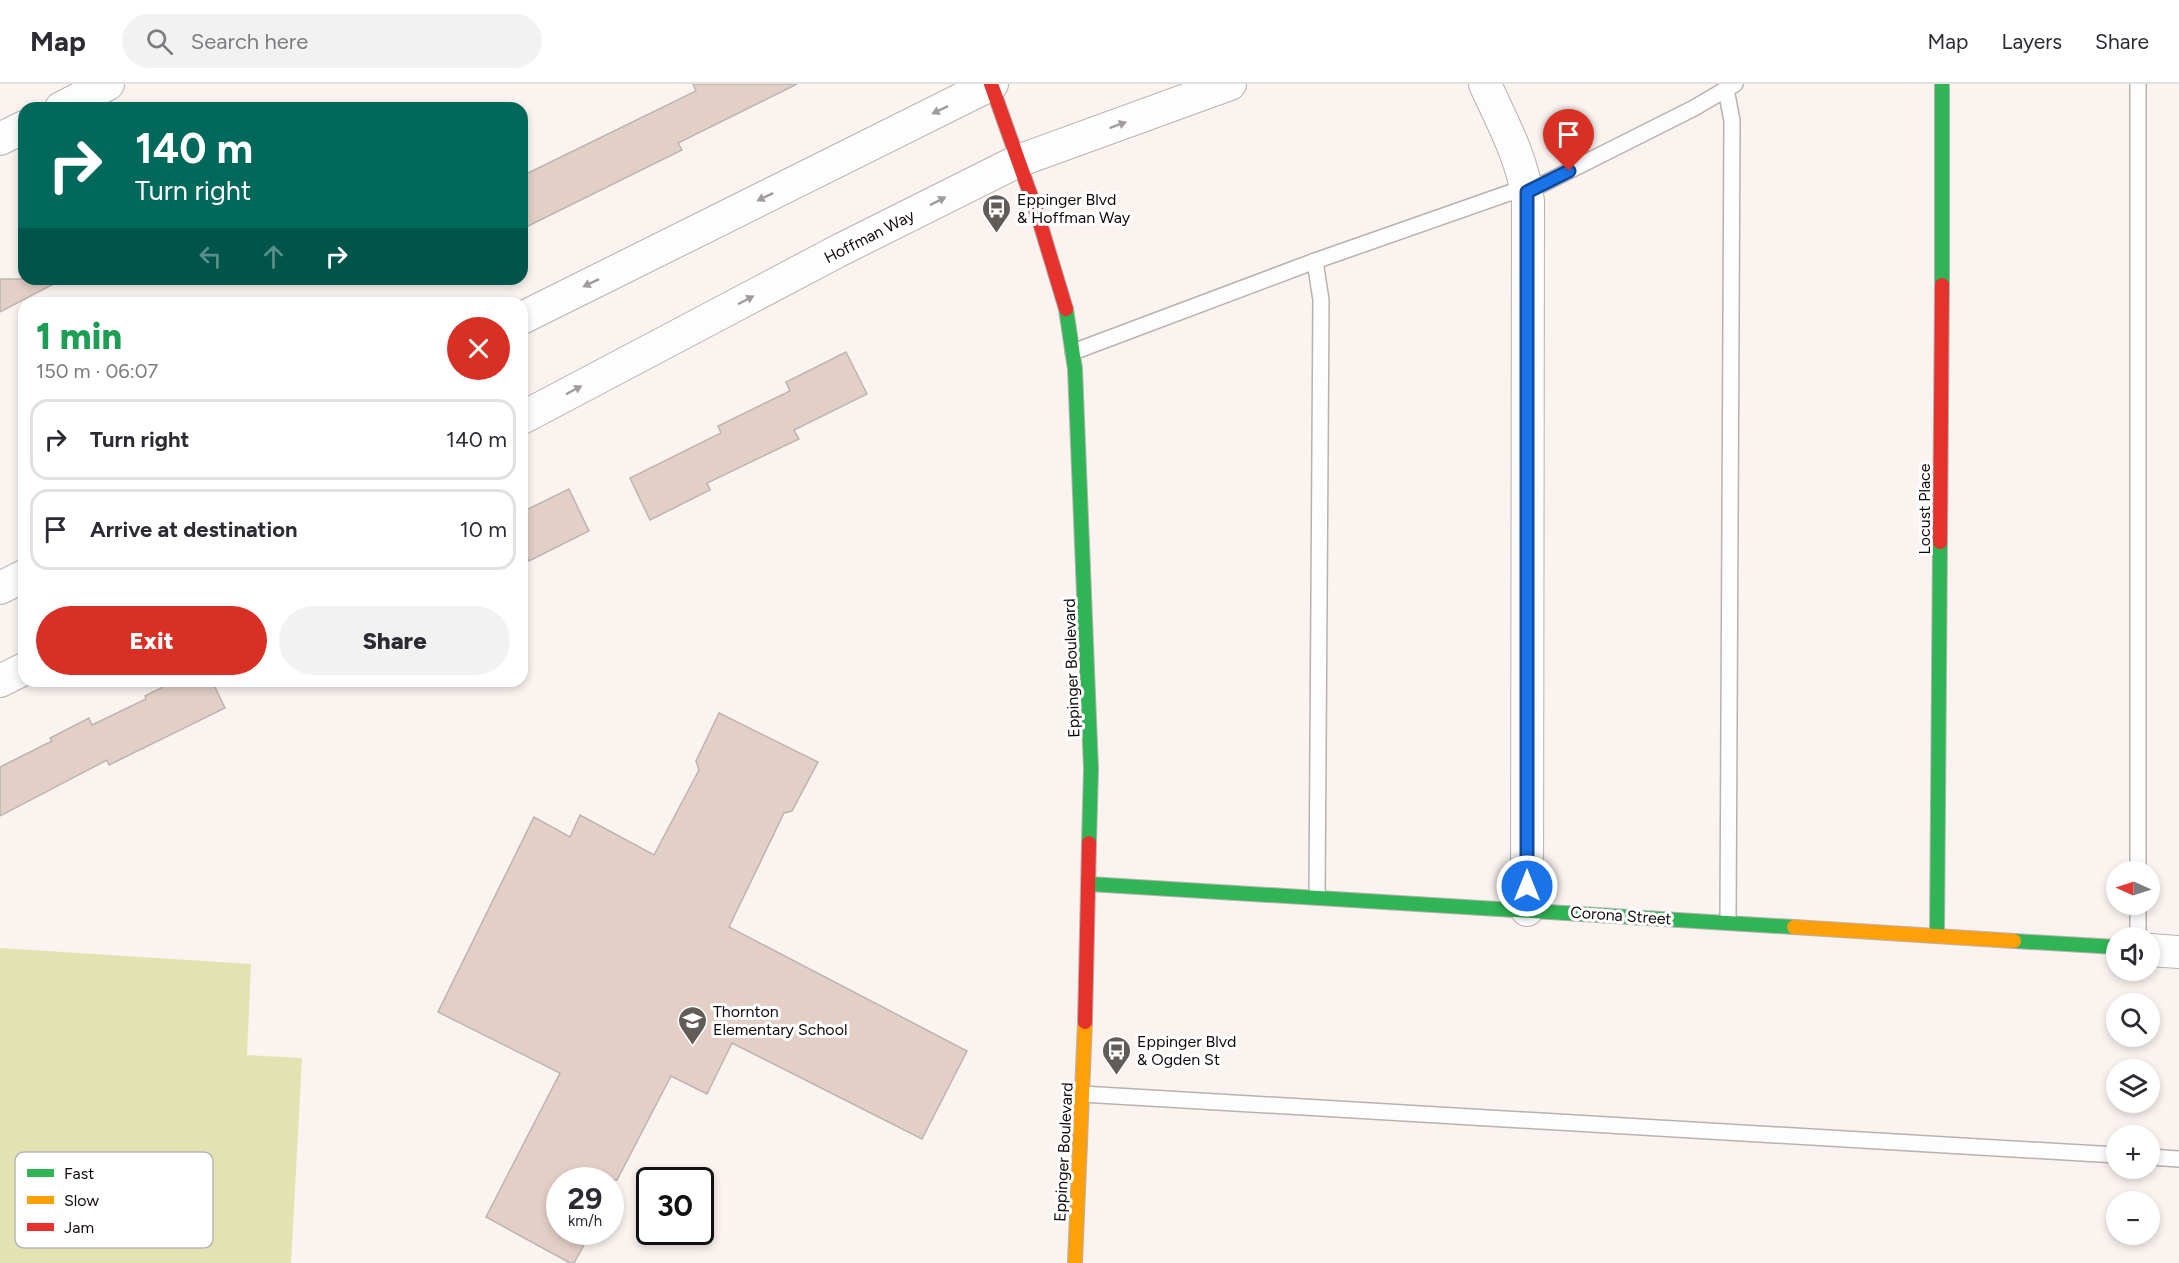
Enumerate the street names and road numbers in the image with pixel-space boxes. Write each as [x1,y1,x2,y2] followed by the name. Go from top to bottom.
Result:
[821,205,918,267] street label: Hoffman Way
[1915,463,1934,554] street label: Locust Place
[1060,598,1083,738] street label: Eppinger Boulevard
[1570,902,1672,929] street label: Corona Street
[1050,1082,1077,1222] street label: Eppinger Boulevard

